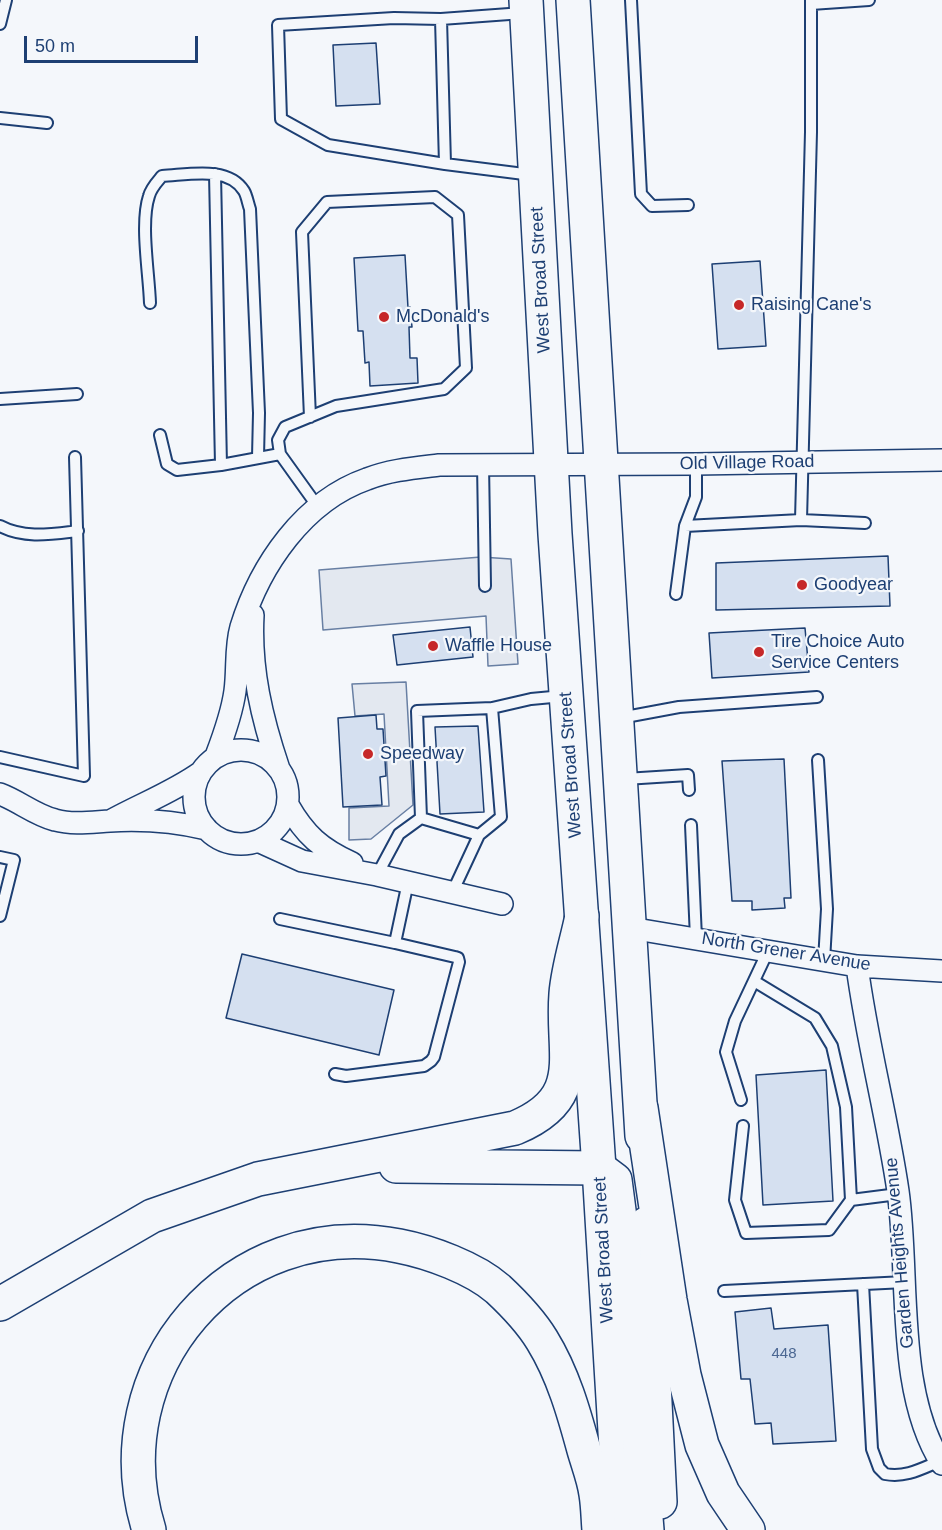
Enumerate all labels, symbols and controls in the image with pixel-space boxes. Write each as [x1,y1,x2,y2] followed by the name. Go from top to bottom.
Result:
[27,24,201,62] scale bar
[35,36,75,56] text: 50 m
[526,206,556,354] street label: West Broad Street
[751,294,871,316] place label: Raising Cane's
[732,298,746,312] marker: Raising Cane's
[396,306,489,328] place label: McDonald's
[377,310,391,324] marker: McDonald's
[679,451,815,475] street label: Old Village Road
[814,574,893,596] place label: Goodyear
[795,578,809,592] marker: Goodyear
[771,631,904,674] place label: Tire Choice Auto Service Centers
[445,635,552,657] place label: Waffle House
[426,639,440,653] marker: Waffle House
[752,645,766,659] marker: Tire Choice Auto Service Centers
[555,691,587,839] street label: West Broad Street
[380,743,464,765] place label: Speedway
[361,747,375,761] marker: Speedway
[700,928,872,976] street label: North Grener Avenue
[881,1157,919,1349] street label: Garden Heights Avenue
[589,1176,619,1324] street label: West Broad Street
[771,1345,797,1363] house number: 448

